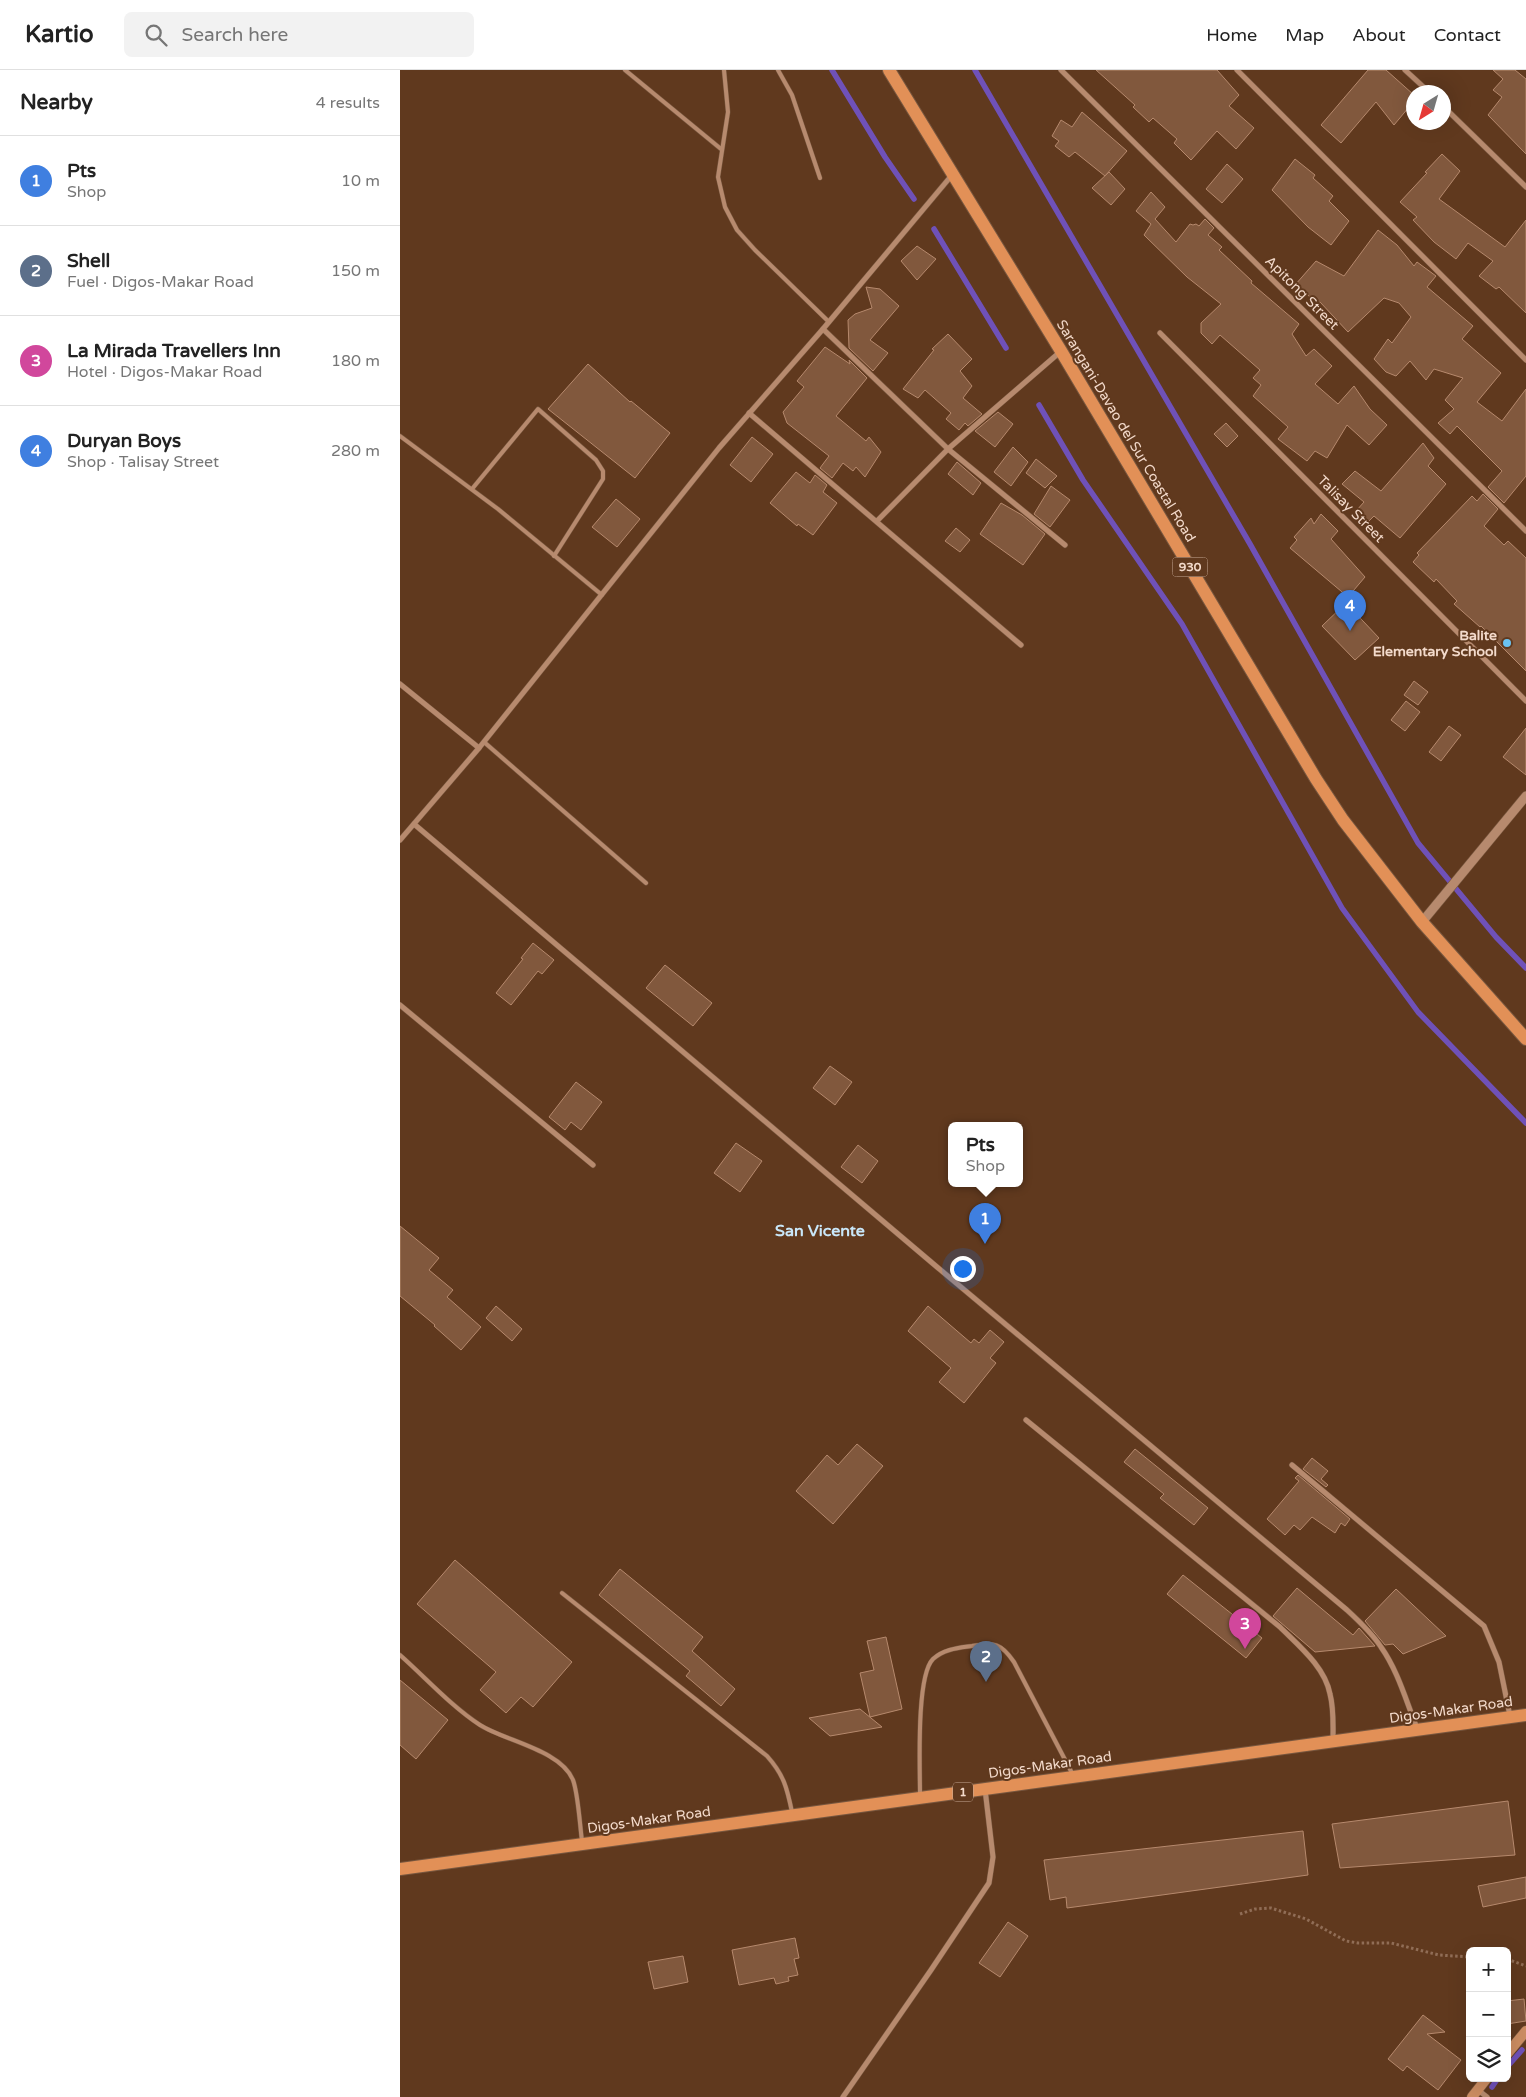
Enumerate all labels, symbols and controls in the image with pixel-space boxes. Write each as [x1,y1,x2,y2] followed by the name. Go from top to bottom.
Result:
[124,12,474,57] search box
[25,20,94,49] text: Kartio
[142,21,170,49] icon: search
[182,24,288,46] text: Search here
[1206,24,1257,46] text: Home
[1285,24,1324,46] text: Map
[1352,24,1406,46] text: About
[1434,24,1501,46] text: Contact
[1406,85,1451,130] north arrow
[20,90,93,115] text: Nearby
[316,93,380,113] text: 4 results
[67,160,96,182] text: Pts
[31,171,41,191] text: 1
[341,171,380,191] text: 10 m
[67,182,106,202] text: Shop
[67,250,110,272] text: Shell
[1262,253,1343,334] street label: Apitong Street
[31,261,41,281] text: 2
[331,261,380,281] text: 150 m
[67,272,254,292] text: Fuel · Digos-Makar Road
[1053,317,1199,545] street label: Sarangani-Davao del Sur Coastal Road
[67,340,281,362] text: La Mirada Travellers Inn
[31,351,41,371] text: 3
[331,351,380,371] text: 180 m
[67,362,262,382] text: Hotel · Digos-Makar Road
[67,430,181,452] text: Duryan Boys
[31,441,41,461] text: 4
[331,441,380,461] text: 280 m
[67,452,219,472] text: Shop · Talisay Street
[1314,472,1389,547] street label: Talisay Street
[1172,558,1208,577] road number: 930
[1334,590,1366,631] pin: 4
[1373,627,1497,660] place label: Balite Elementary School
[1501,637,1513,649] marker: Balite Elementary School
[948,1122,1023,1187] popup
[966,1134,995,1156] text: Pts
[966,1156,1005,1176] text: Shop
[969,1203,1001,1244] pin: 1
[775,1221,865,1241] district label: San Vicente
[950,1256,976,1282] your location
[1229,1608,1261,1649] pin: 3
[970,1641,1002,1682] pin: 2
[1388,1693,1514,1727] street label: Digos-Makar Road
[987,1748,1113,1782] street label: Digos-Makar Road
[953,1782,973,1801] road number: 1
[586,1803,712,1837] street label: Digos-Makar Road
[1466,1947,1511,2082] map controls
[1466,1947,1511,1992] button: +
[1466,1992,1511,2037] button: −
[1466,2037,1511,2082] button: layers

